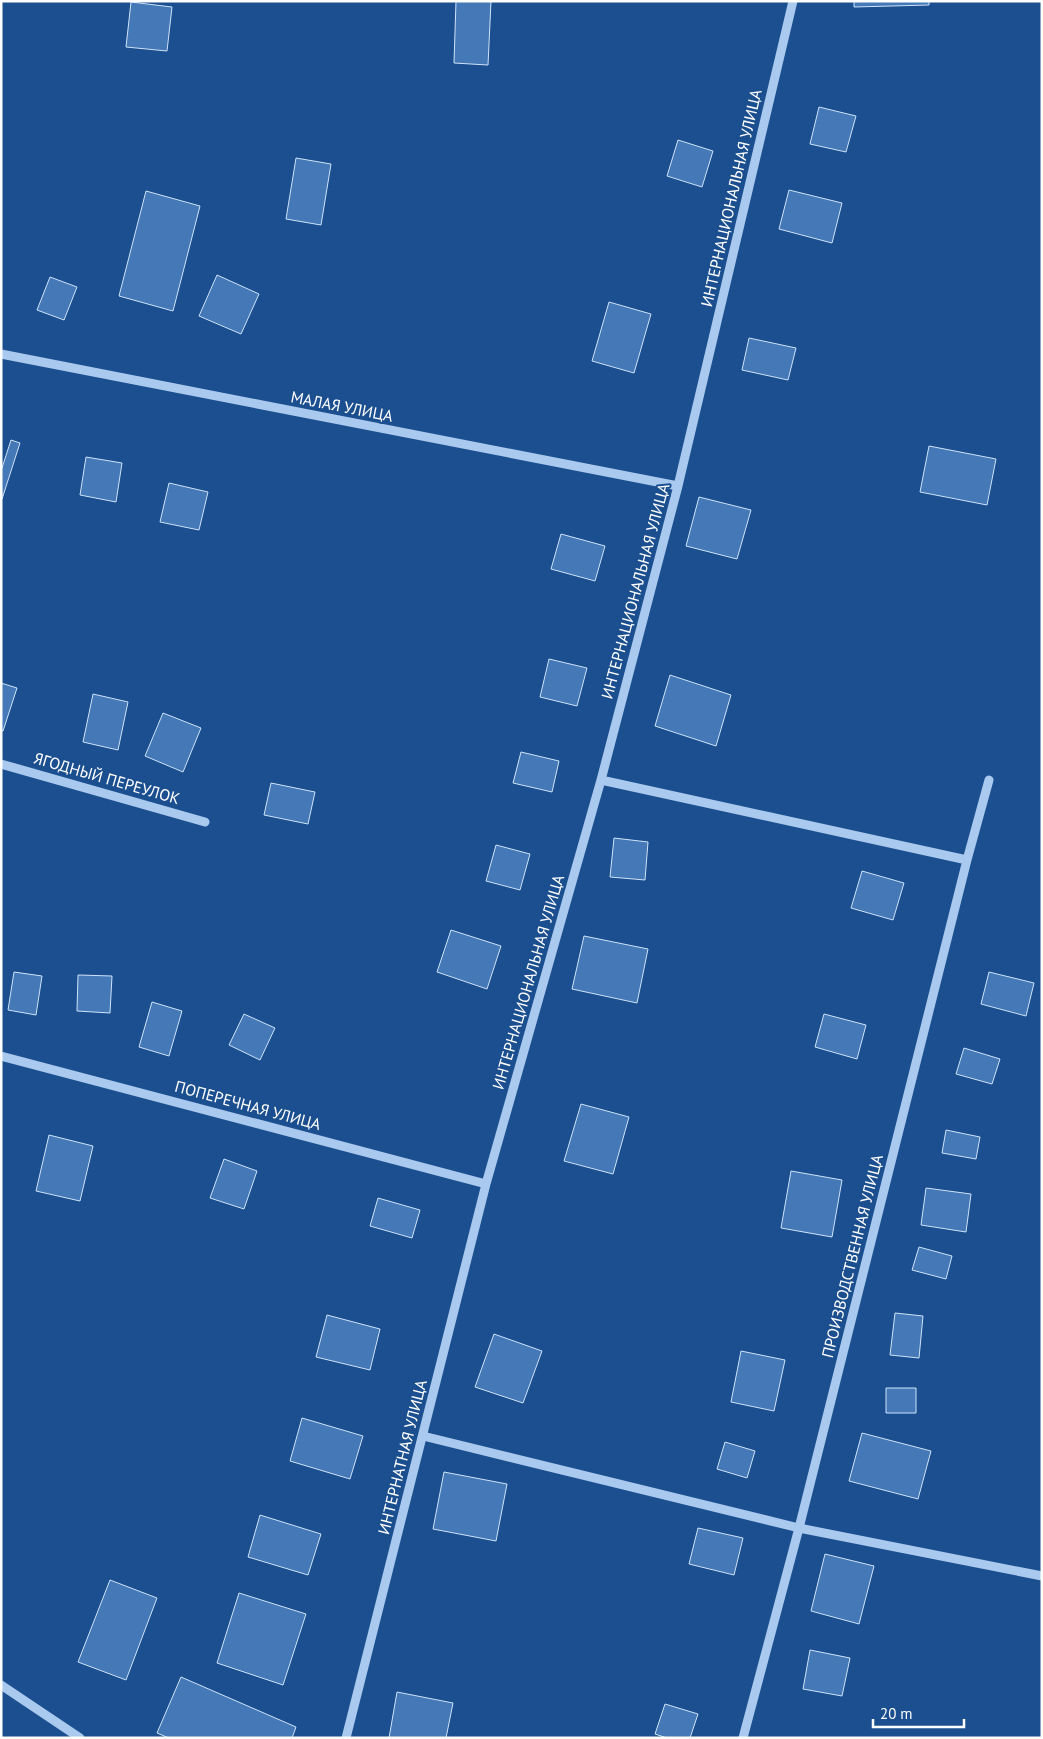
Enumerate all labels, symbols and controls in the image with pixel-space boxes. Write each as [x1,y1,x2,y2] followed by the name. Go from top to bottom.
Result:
[696,87,766,309] street label: ИНТЕРНАЦИОНАЛЬНАЯ УЛИЦА
[289,386,395,426] street label: МАЛАЯ УЛИЦА
[597,480,674,701] street label: ИНТЕРНАЦИОНАЛЬНАЯ УЛИЦА
[32,748,182,808] street label: ЯГОДНЫЙ ПЕРЕУЛОК
[488,872,568,1092] street label: ИНТЕРНАЦИОНАЛЬНАЯ УЛИЦА
[173,1076,324,1134] street label: ПОПЕРЕЧНАЯ УЛИЦА
[817,1152,887,1360] street label: ПРОИЗВОДСТВЕННАЯ УЛИЦА
[373,1377,431,1536] street label: ИНТЕРНАТНАЯ УЛИЦА
[873,1696,964,1728] scale bar
[880,1704,913,1723] text: 20 m

